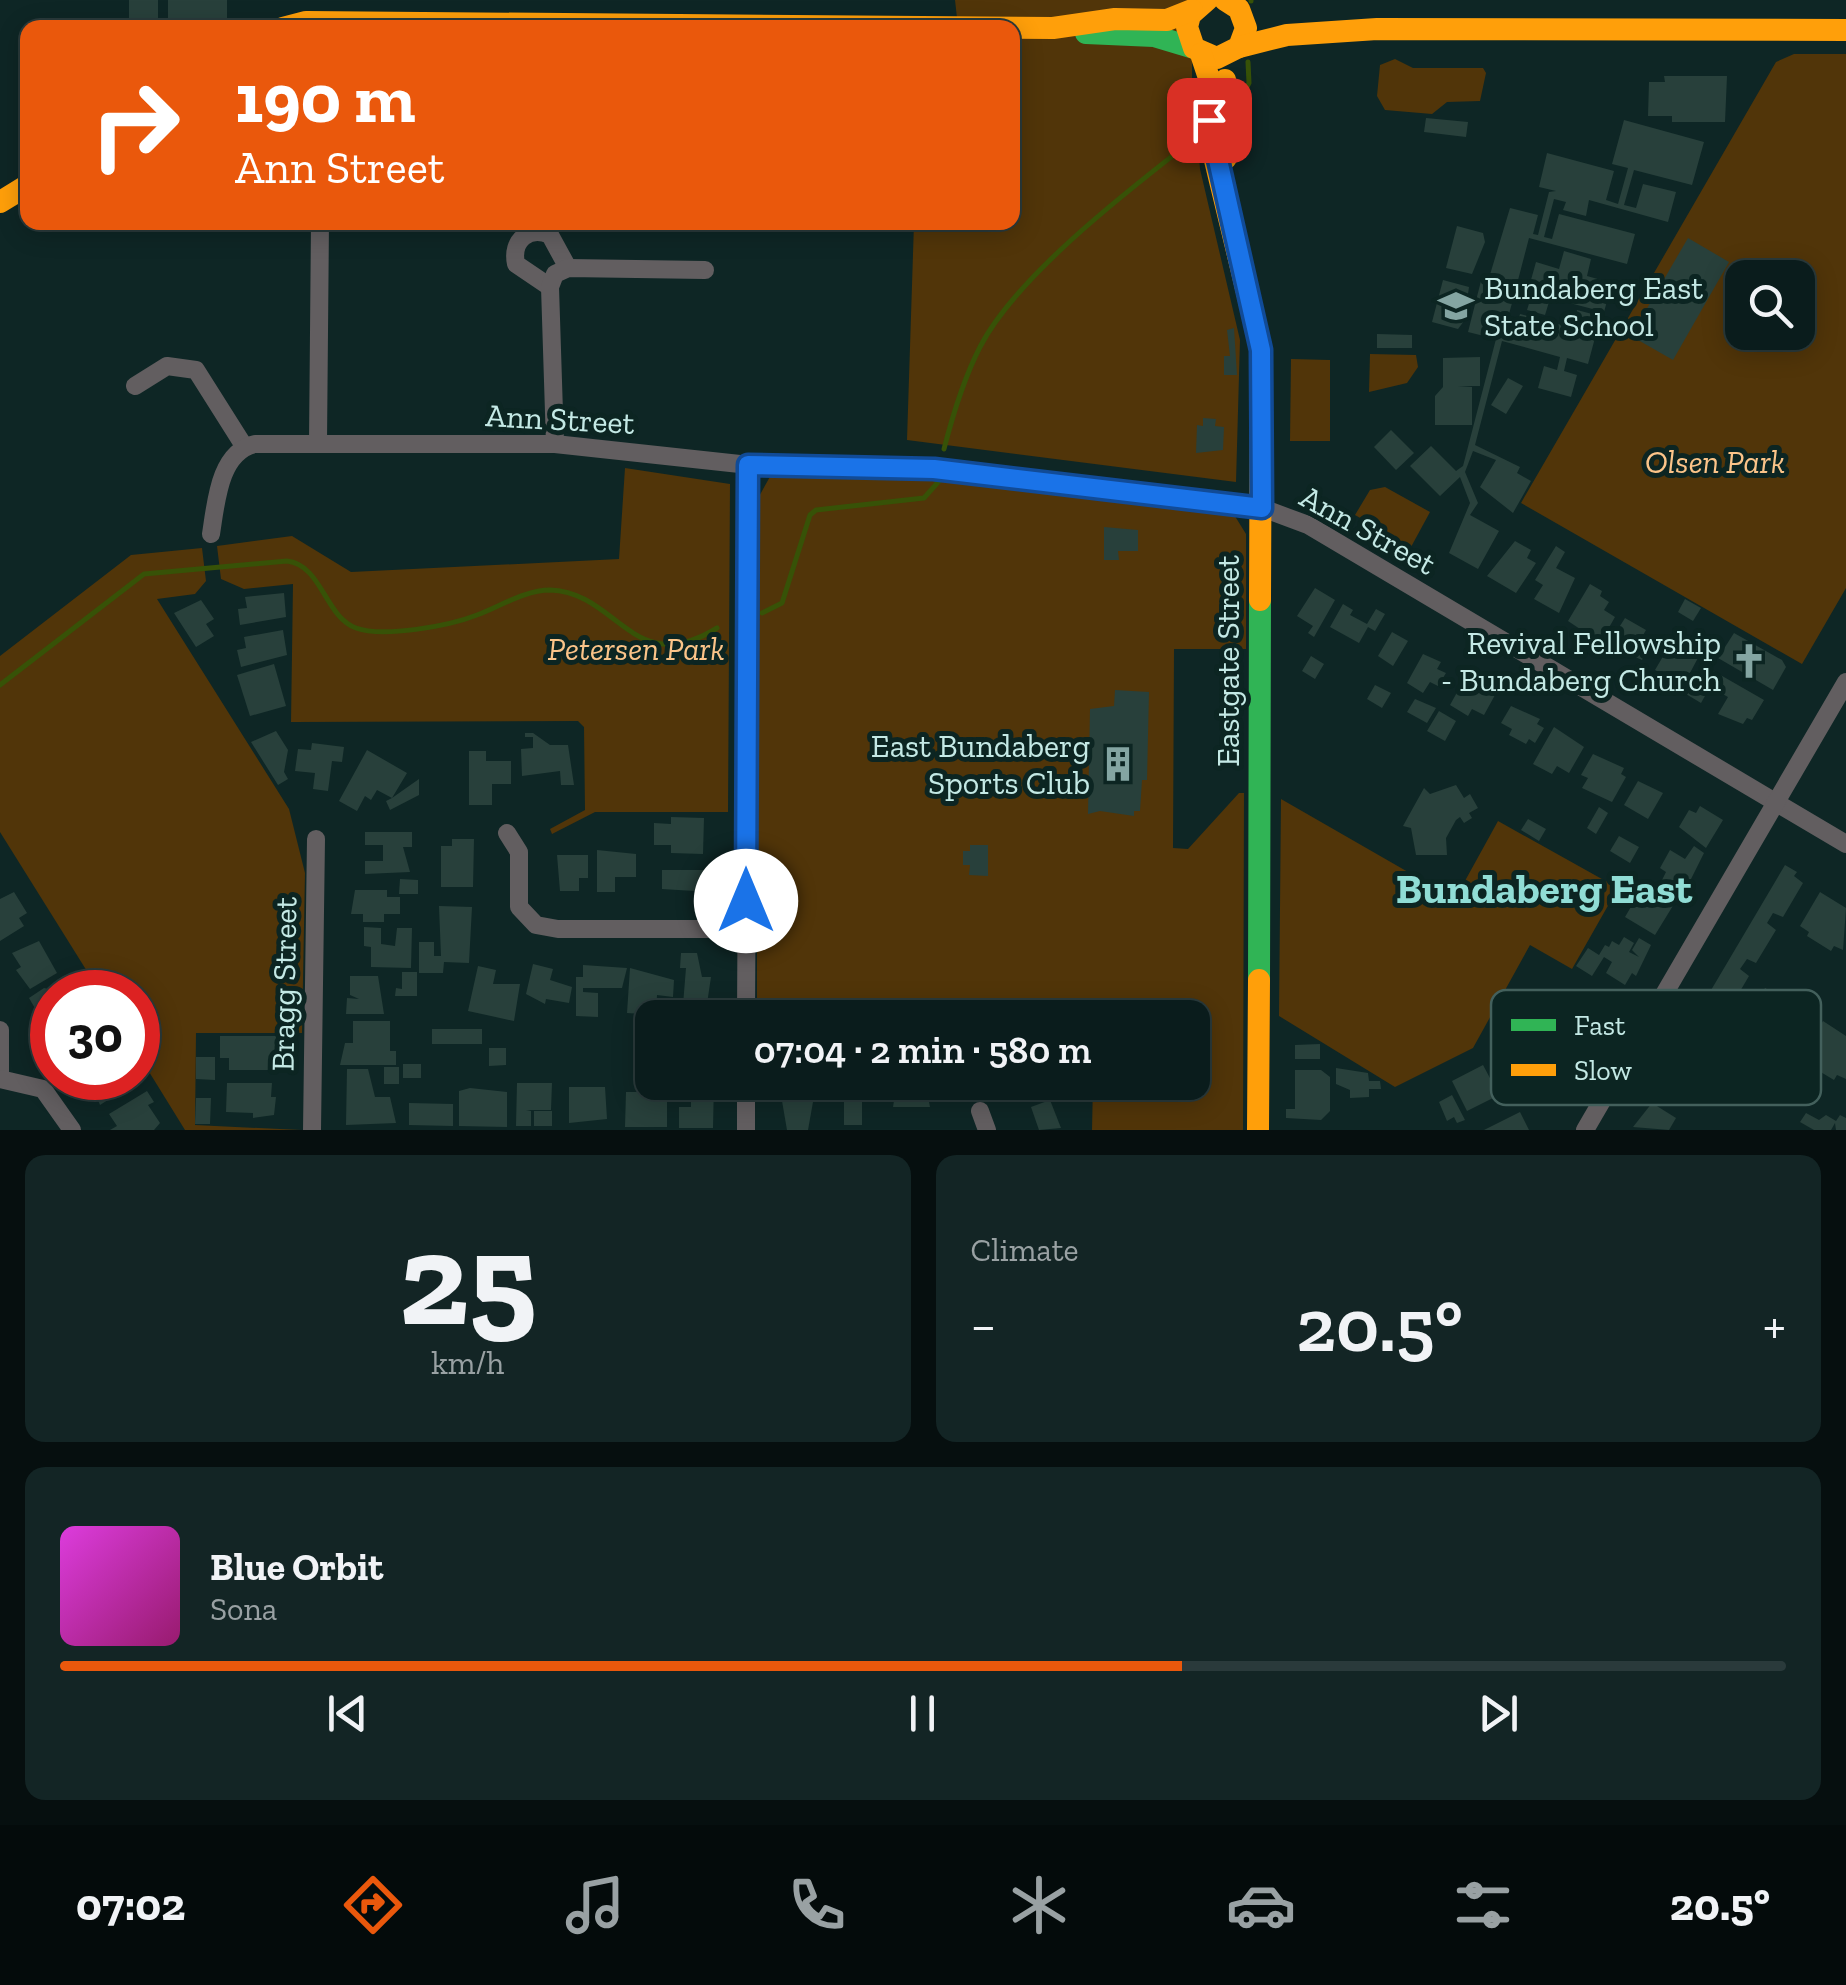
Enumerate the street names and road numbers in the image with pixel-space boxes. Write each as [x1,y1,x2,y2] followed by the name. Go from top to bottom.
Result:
[485,396,636,442] street label: Ann Street
[1294,477,1442,583] street label: Ann Street
[1209,555,1247,767] street label: Eastgate Street
[263,896,305,1072] street label: Bragg Street

